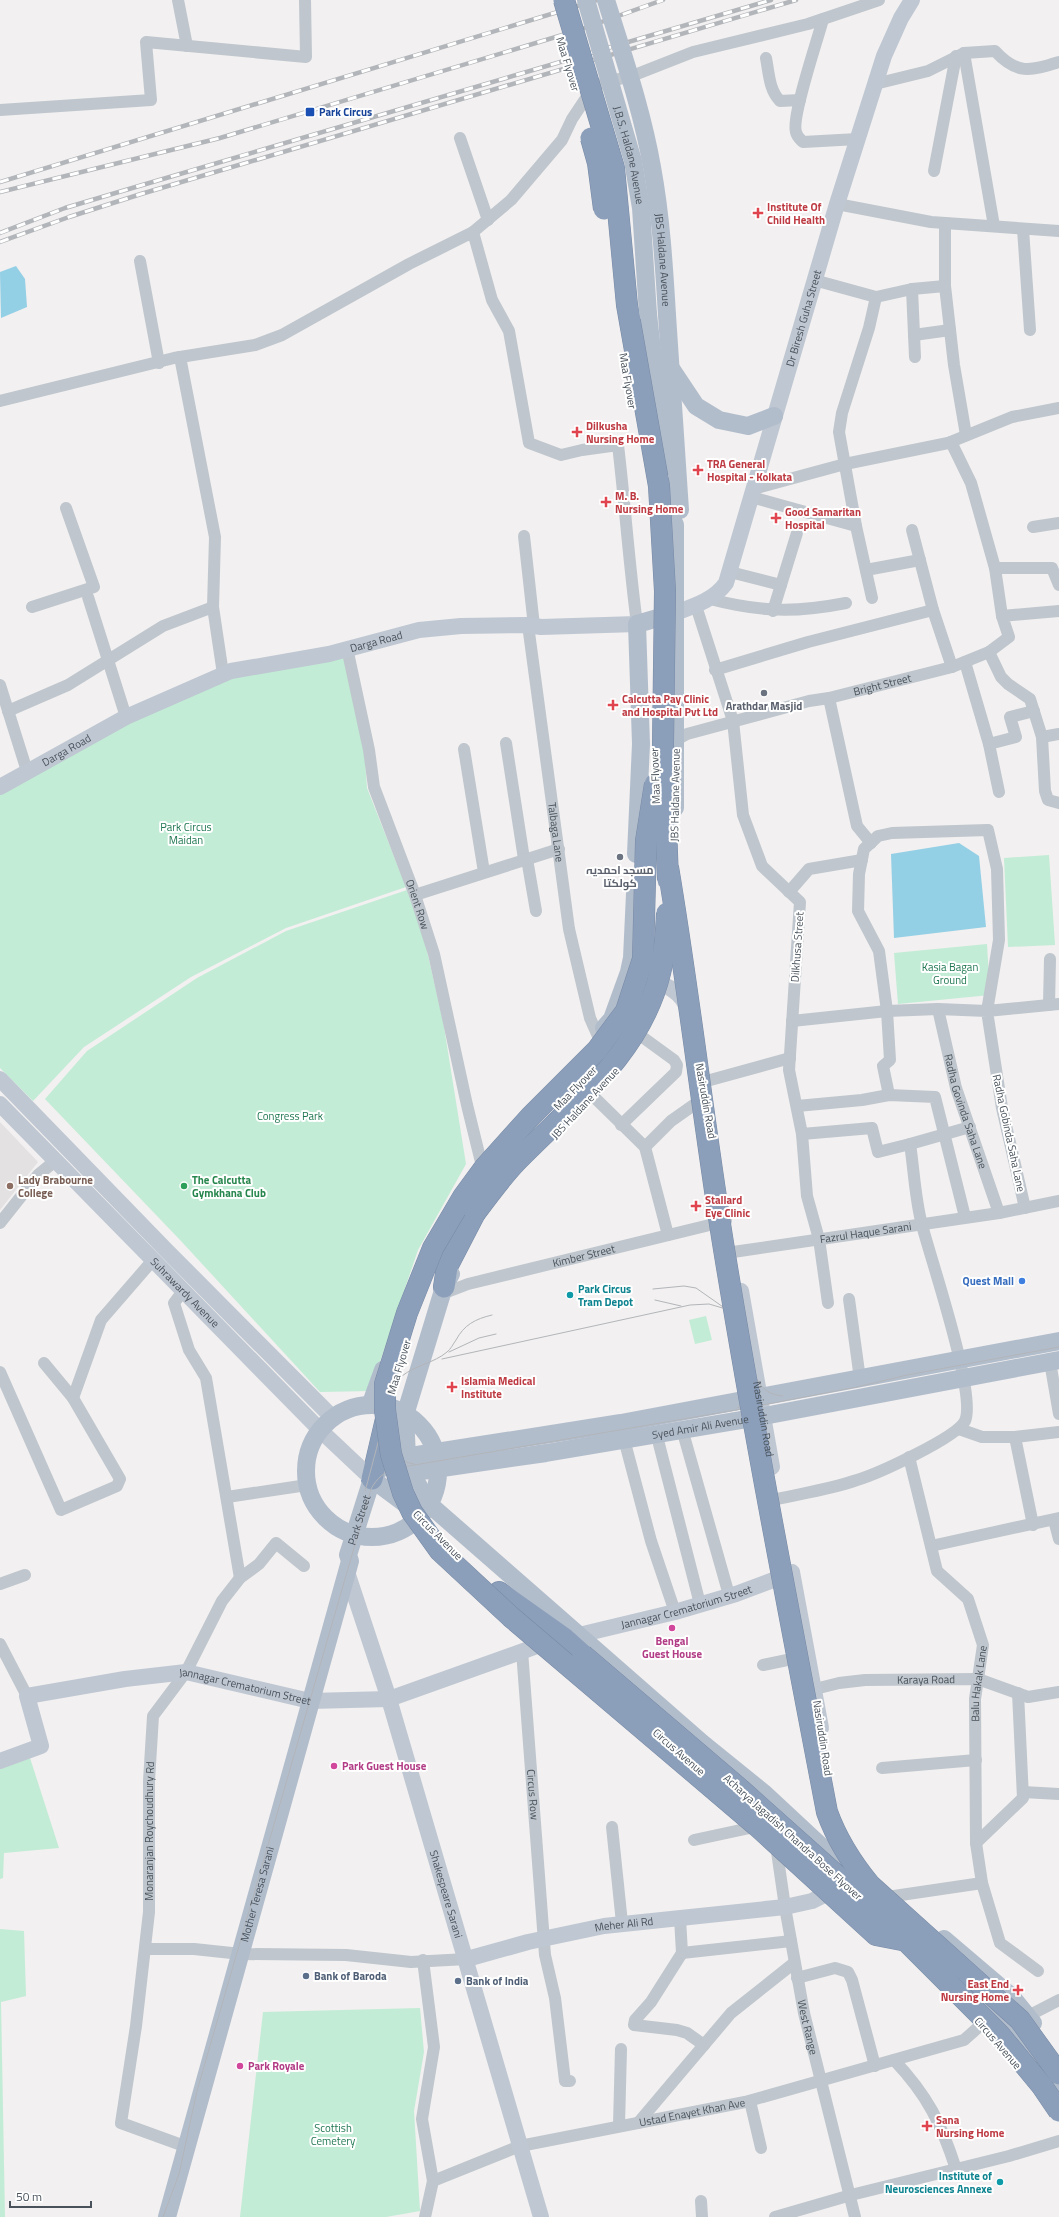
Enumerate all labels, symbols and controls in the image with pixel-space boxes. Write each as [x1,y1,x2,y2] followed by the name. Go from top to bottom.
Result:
[552,35,584,94] street label: Maa Flyover
[319,104,372,120] place label: Park Circus
[609,104,648,206] street label: J.B.S. Haldane Avenue
[304,106,316,118] marker: Park Circus
[767,199,825,228] place label: Institute Of Child Health
[752,207,764,219] marker: Institute Of Child Health
[651,212,675,307] street label: JBS Haldane Avenue
[782,268,825,369] street label: Dr Biresh Guha Street
[615,352,641,410] street label: Maa Flyover
[586,418,655,447] place label: Dilkusha Nursing Home
[571,426,583,438] marker: Dilkusha Nursing Home
[707,456,793,485] place label: TRA General Hospital - Kolkata
[692,464,704,476] marker: TRA General Hospital - Kolkata
[615,488,684,517] place label: M. B. Nursing Home
[600,496,612,508] marker: M. B. Nursing Home
[785,504,861,533] place label: Good Samaritan Hospital
[770,512,782,524] marker: Good Samaritan Hospital
[348,627,404,656] street label: Darga Road
[852,670,913,700] street label: Bright Street
[759,688,769,698] marker: Arathdar Masjid
[622,691,718,720] place label: Calcutta Pay Clinic and Hospital Pvt Ltd
[726,698,802,714] place label: Arathdar Masjid
[607,699,619,711] marker: Calcutta Pay Clinic and Hospital Pvt Ltd
[39,730,94,770] street label: Darga Road
[646,747,664,805] street label: Maa Flyover
[666,748,684,842] street label: JBS Haldane Avenue
[544,801,568,863] street label: Talbaga Lane
[160,819,212,848] park label: Park Circus Maidan
[615,852,625,862] marker: مسجد احمدیہ کولکتا
[586,862,654,891] place label: مسجد احمدیہ کولکتا
[402,877,434,932] street label: Orient Row
[787,911,807,983] street label: Dilkhusa Street
[922,959,978,988] park label: Kasia Bagan Ground
[940,1052,991,1171] street label: Radha Govinda Saha Lane
[550,1062,601,1114] street label: Maa Flyover
[691,1062,721,1140] street label: Nasiruddin Road
[547,1063,623,1143] street label: JBS Haldane Avenue
[989,1073,1029,1194] street label: Radha Gobinda Saha Lane
[257,1108,324,1124] park label: Congress Park
[18,1172,93,1201] place label: Lady Brabourne College
[192,1172,266,1201] place label: The Calcutta Gymkhana Club
[5,1181,15,1191] marker: Lady Brabourne College
[179,1181,189,1191] marker: The Calcutta Gymkhana Club
[705,1192,750,1221] place label: Stallard Eye Clinic
[690,1200,702,1212] marker: Stallard Eye Clinic
[819,1218,912,1247] street label: Fazrul Haque Sarani
[551,1240,617,1271] street label: Kimber Street
[147,1254,223,1331] street label: Suhrawardy Avenue
[963,1273,1014,1289] place label: Quest Mall
[1017,1276,1027,1286] marker: Quest Mall
[578,1281,633,1310] place label: Park Circus Tram Depot
[565,1290,575,1300] marker: Park Circus Tram Depot
[383,1337,415,1396] street label: Maa Flyover
[461,1373,535,1402] place label: Islamia Medical Institute
[749,1380,778,1458] street label: Nasiruddin Road
[446,1381,458,1393] marker: Islamia Medical Institute
[651,1411,750,1443] street label: Syed Amir Ali Avenue
[344,1493,375,1547] street label: Park Street
[409,1506,467,1564] street label: Circus Avenue
[619,1581,754,1633] street label: Jannagar Crematorium Street
[667,1623,677,1633] marker: Bengal Guest House
[642,1633,702,1662] place label: Bengal Guest House
[967,1644,991,1722] street label: Balu Hakak Lane
[178,1664,313,1709] street label: Jannagar Crematorium Street
[897,1671,955,1688] street label: Karaya Road
[809,1699,837,1777] street label: Nasiruddin Road
[649,1725,709,1780] street label: Circus Avenue
[342,1758,427,1774] place label: Park Guest House
[141,1761,158,1901] street label: Monaranjan Roychoudhury Rd
[329,1761,339,1771] marker: Park Guest House
[523,1768,543,1821] street label: Circus Row
[720,1770,866,1904] street label: Acharya Jagadish Chandra Bose Flyover
[236,1845,278,1944] street label: Mother Teresa Sarani
[426,1848,467,1940] street label: Shakespeare Sarani
[593,1913,654,1936] street label: Meher Ali Rd
[314,1968,387,1984] place label: Bank of Baroda
[301,1971,311,1981] marker: Bank of Baroda
[466,1973,529,1989] place label: Bank of India
[453,1976,463,1986] marker: Bank of India
[941,1976,1009,2005] place label: East End Nursing Home
[1012,1984,1024,1996] marker: East End Nursing Home
[794,1998,822,2057] street label: West Range
[971,2013,1026,2073] street label: Circus Avenue
[248,2058,305,2074] place label: Park Royale
[235,2061,245,2071] marker: Park Royale
[638,2094,747,2131] street label: Ustad Enayet Khan Ave
[936,2112,1005,2141] place label: Sana Nursing Home
[311,2120,356,2149] park label: Scottish Cemetery
[921,2120,933,2132] marker: Sana Nursing Home
[885,2168,992,2197] place label: Institute of Neurosciences Annexe
[995,2177,1005,2187] marker: Institute of Neurosciences Annexe
[10,2183,91,2209] scale bar
[16,2187,42,2206] text: 50 m

